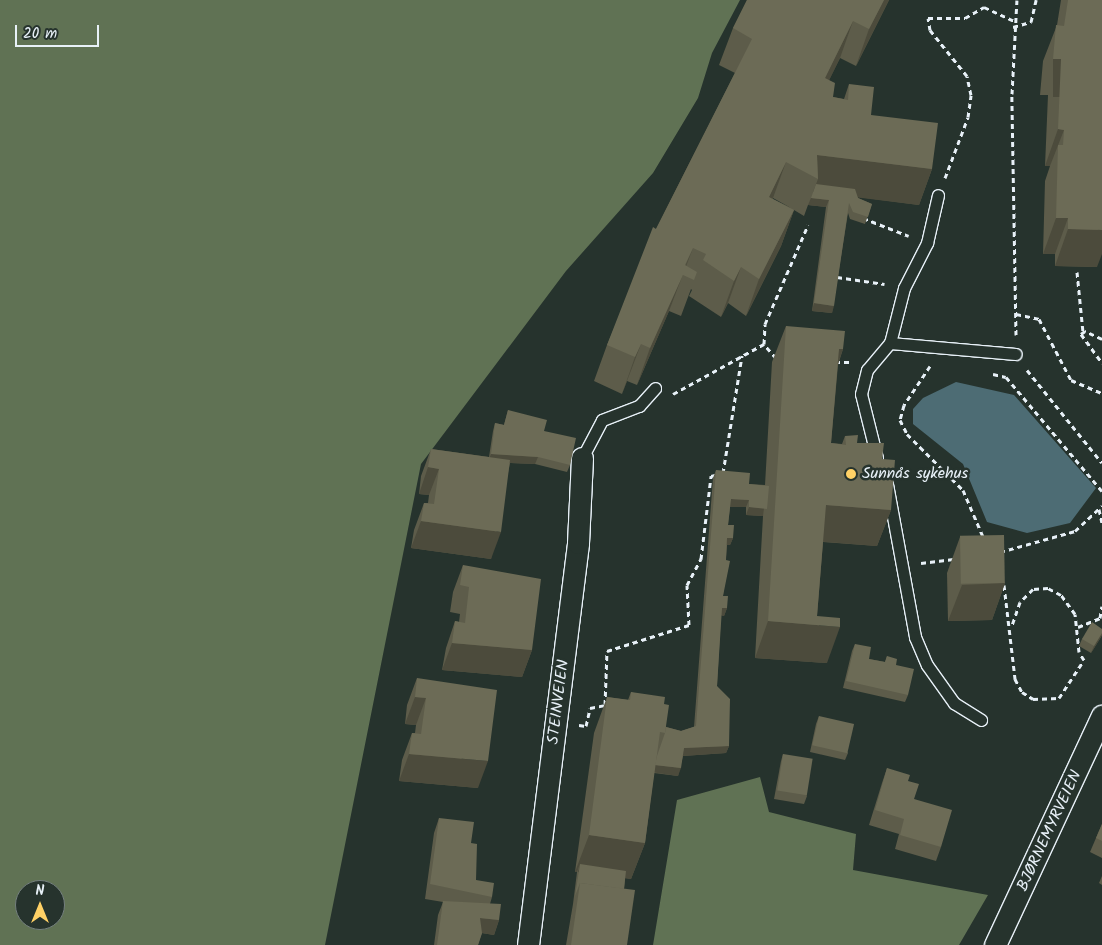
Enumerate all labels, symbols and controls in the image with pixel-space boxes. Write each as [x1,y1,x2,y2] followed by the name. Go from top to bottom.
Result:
[18,15,101,47] scale bar
[23,22,57,46] text: 20 m
[862,464,968,484] place label: Sunnås sykehus
[844,467,858,481] marker: Sunnås sykehus
[544,659,574,745] street label: STEINVEIEN
[1014,767,1086,895] street label: BJØRNEMYRVEIEN
[15,880,65,930] north arrow
[36,880,44,902] text: N

